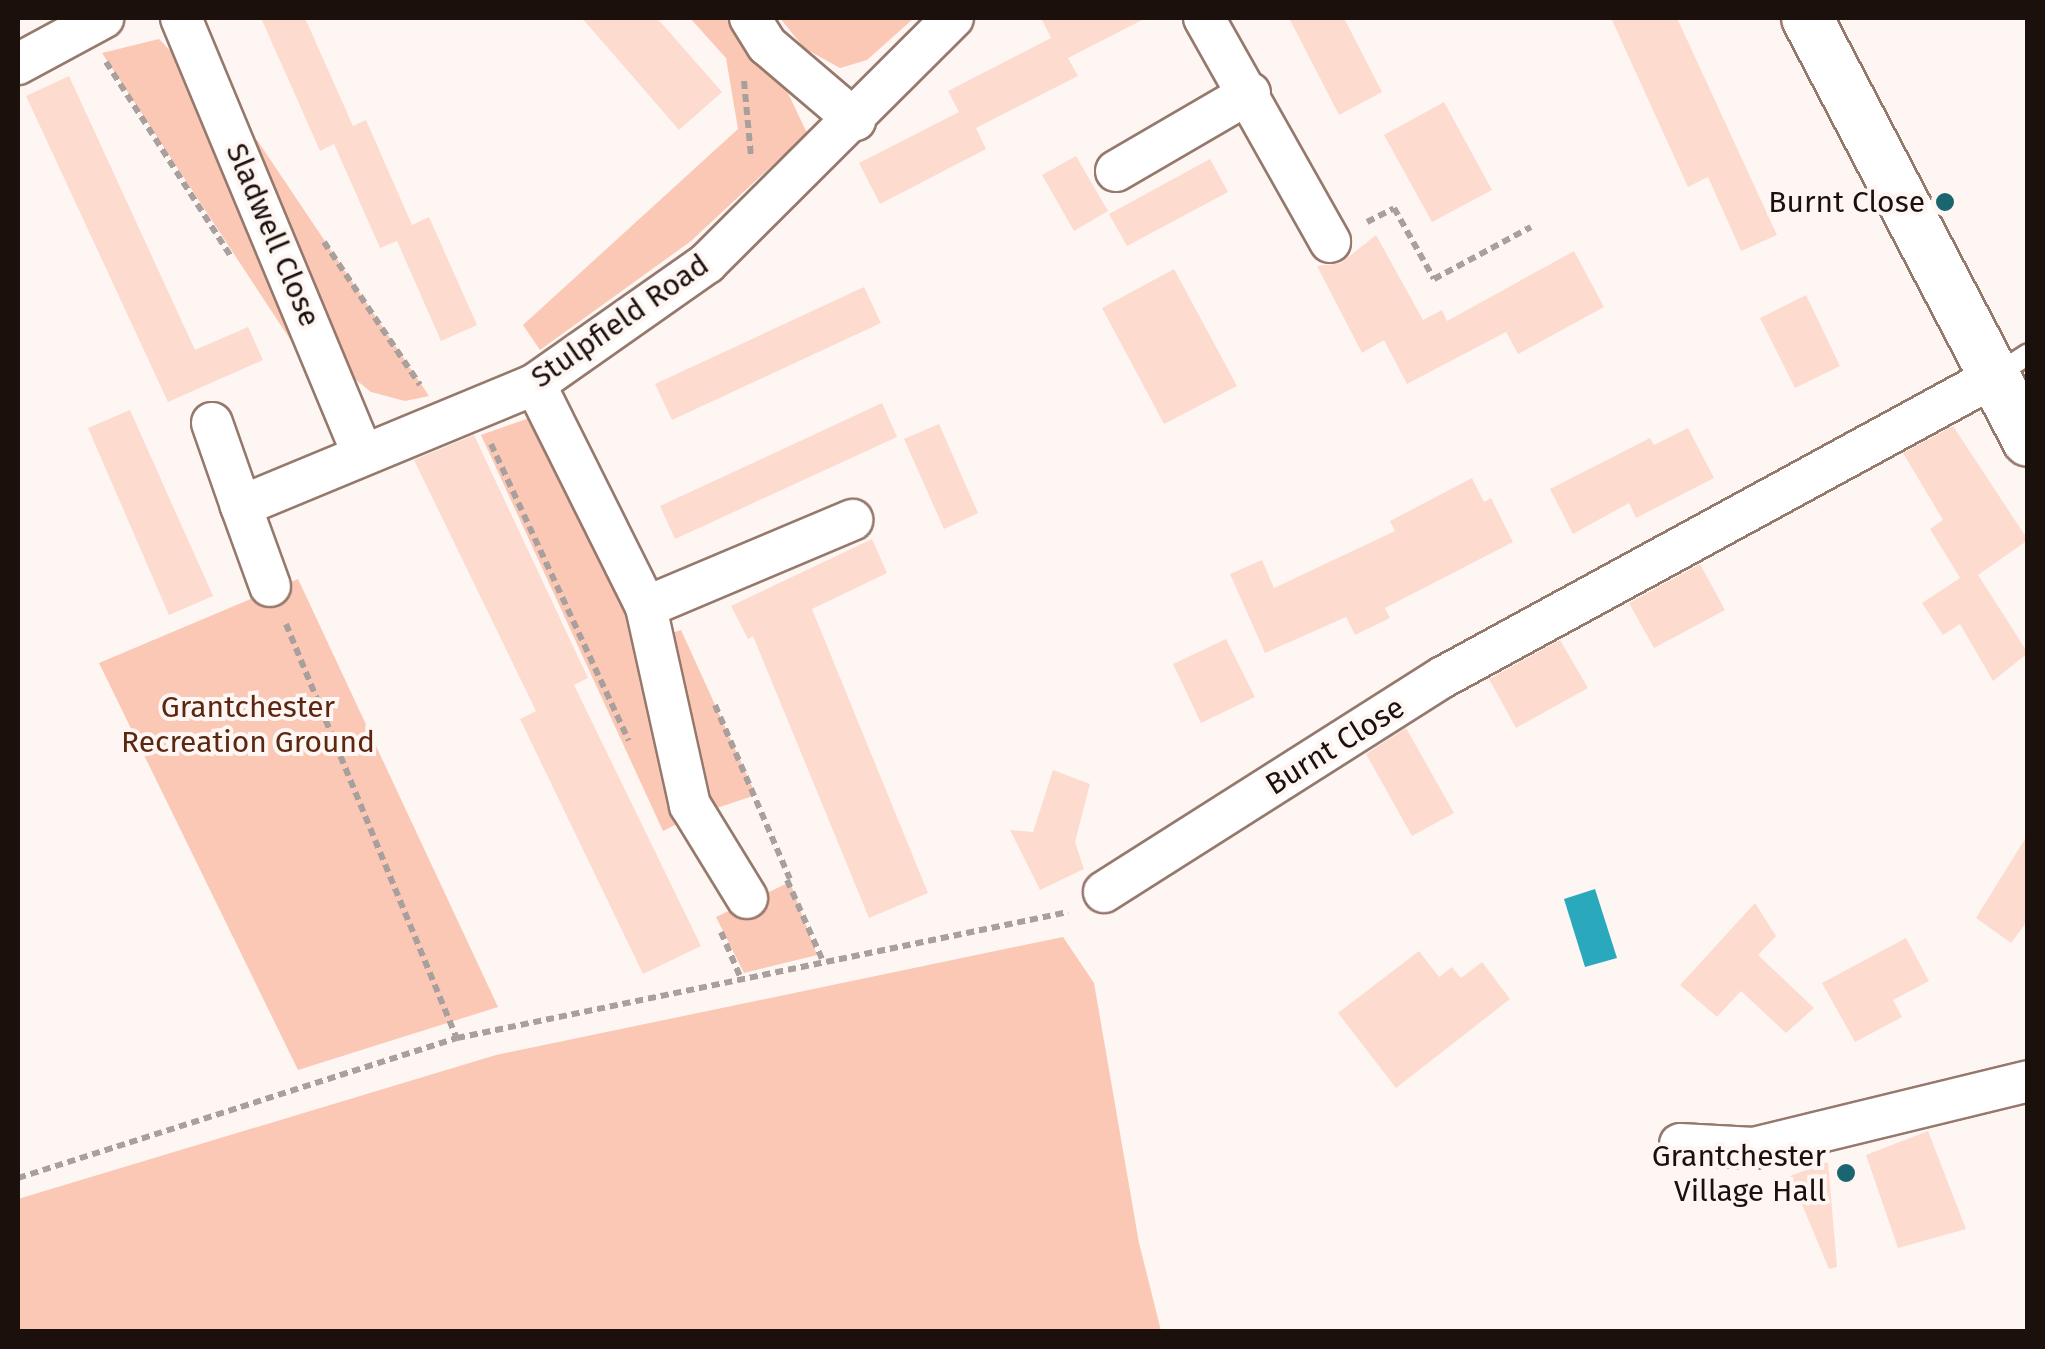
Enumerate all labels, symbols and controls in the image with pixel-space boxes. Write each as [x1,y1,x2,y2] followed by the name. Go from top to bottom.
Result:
[218,138,328,332] street label: Sladwell Close
[1768,184,1925,220] place label: Burnt Close
[1934,191,1956,213] marker: Burnt Close
[524,246,716,396] street label: Stulpfield Road
[121,689,375,760] park label: Grantchester Recreation Ground
[1259,689,1411,803] street label: Burnt Close
[1652,1138,1826,1208] place label: Grantchester Village Hall
[1835,1162,1857,1184] marker: Grantchester Village Hall

